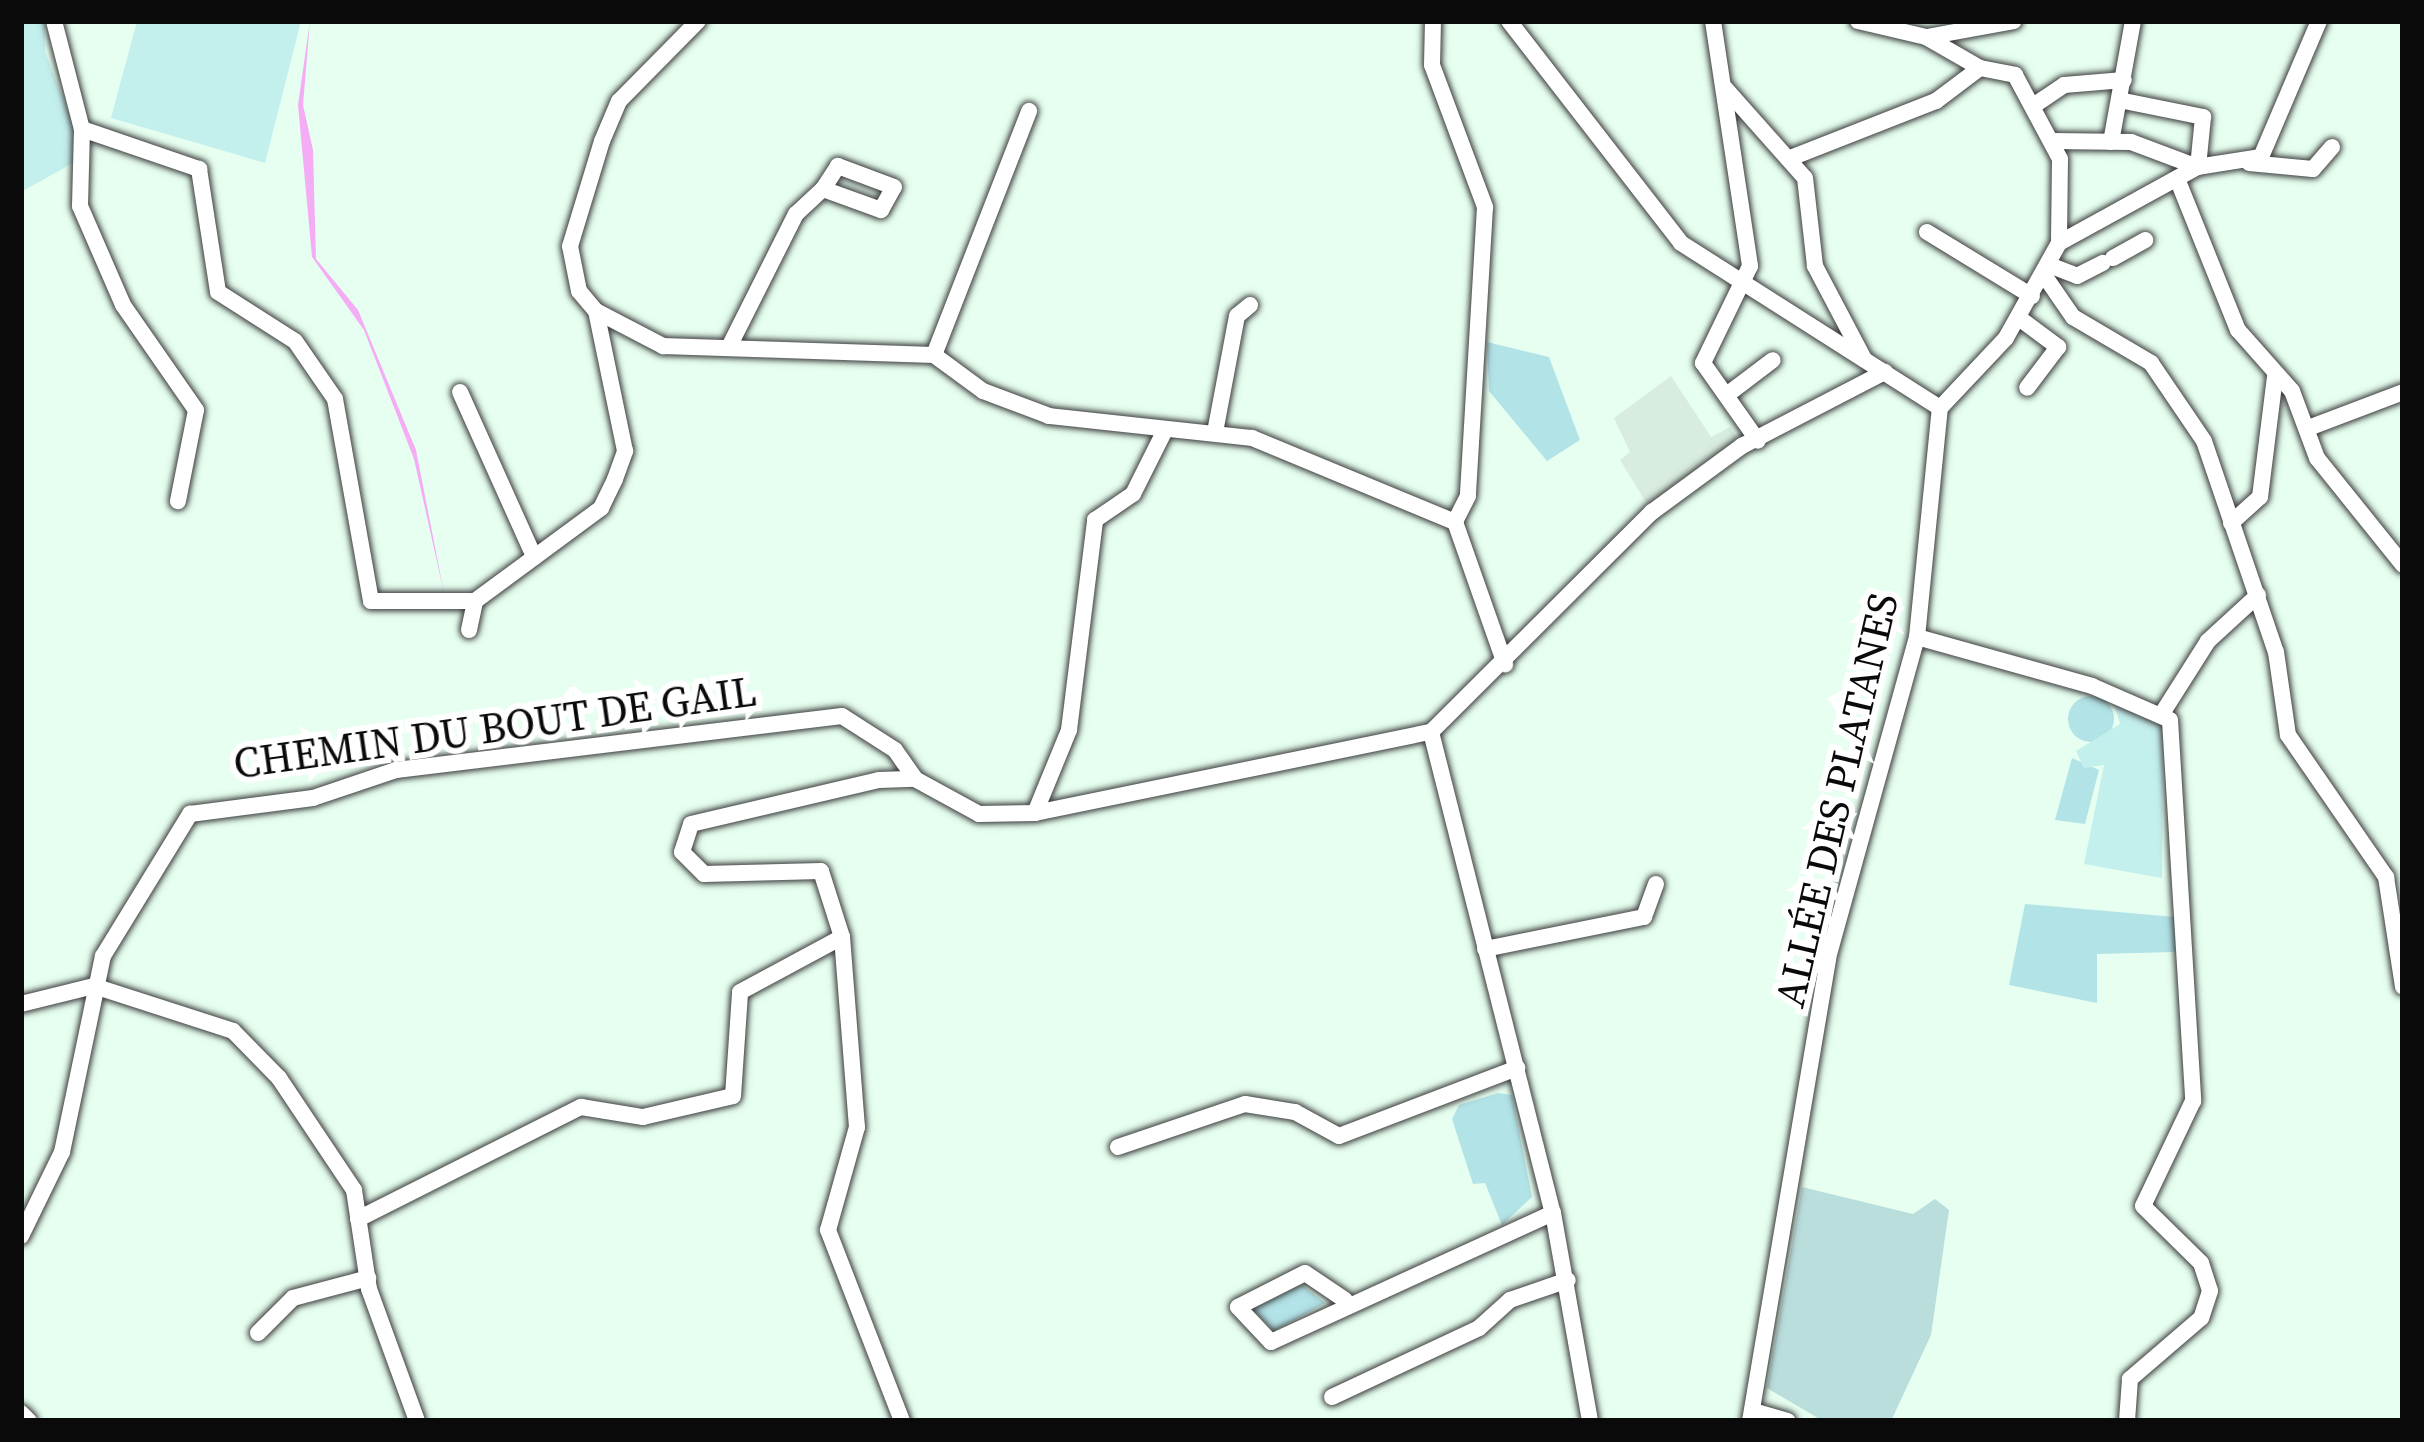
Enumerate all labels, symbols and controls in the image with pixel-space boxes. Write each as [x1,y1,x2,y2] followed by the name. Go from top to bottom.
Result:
[1764,588,1908,1012] street label: ALLÉE DES PLATANES
[230,665,760,789] street label: CHEMIN DU BOUT DE GAIL

